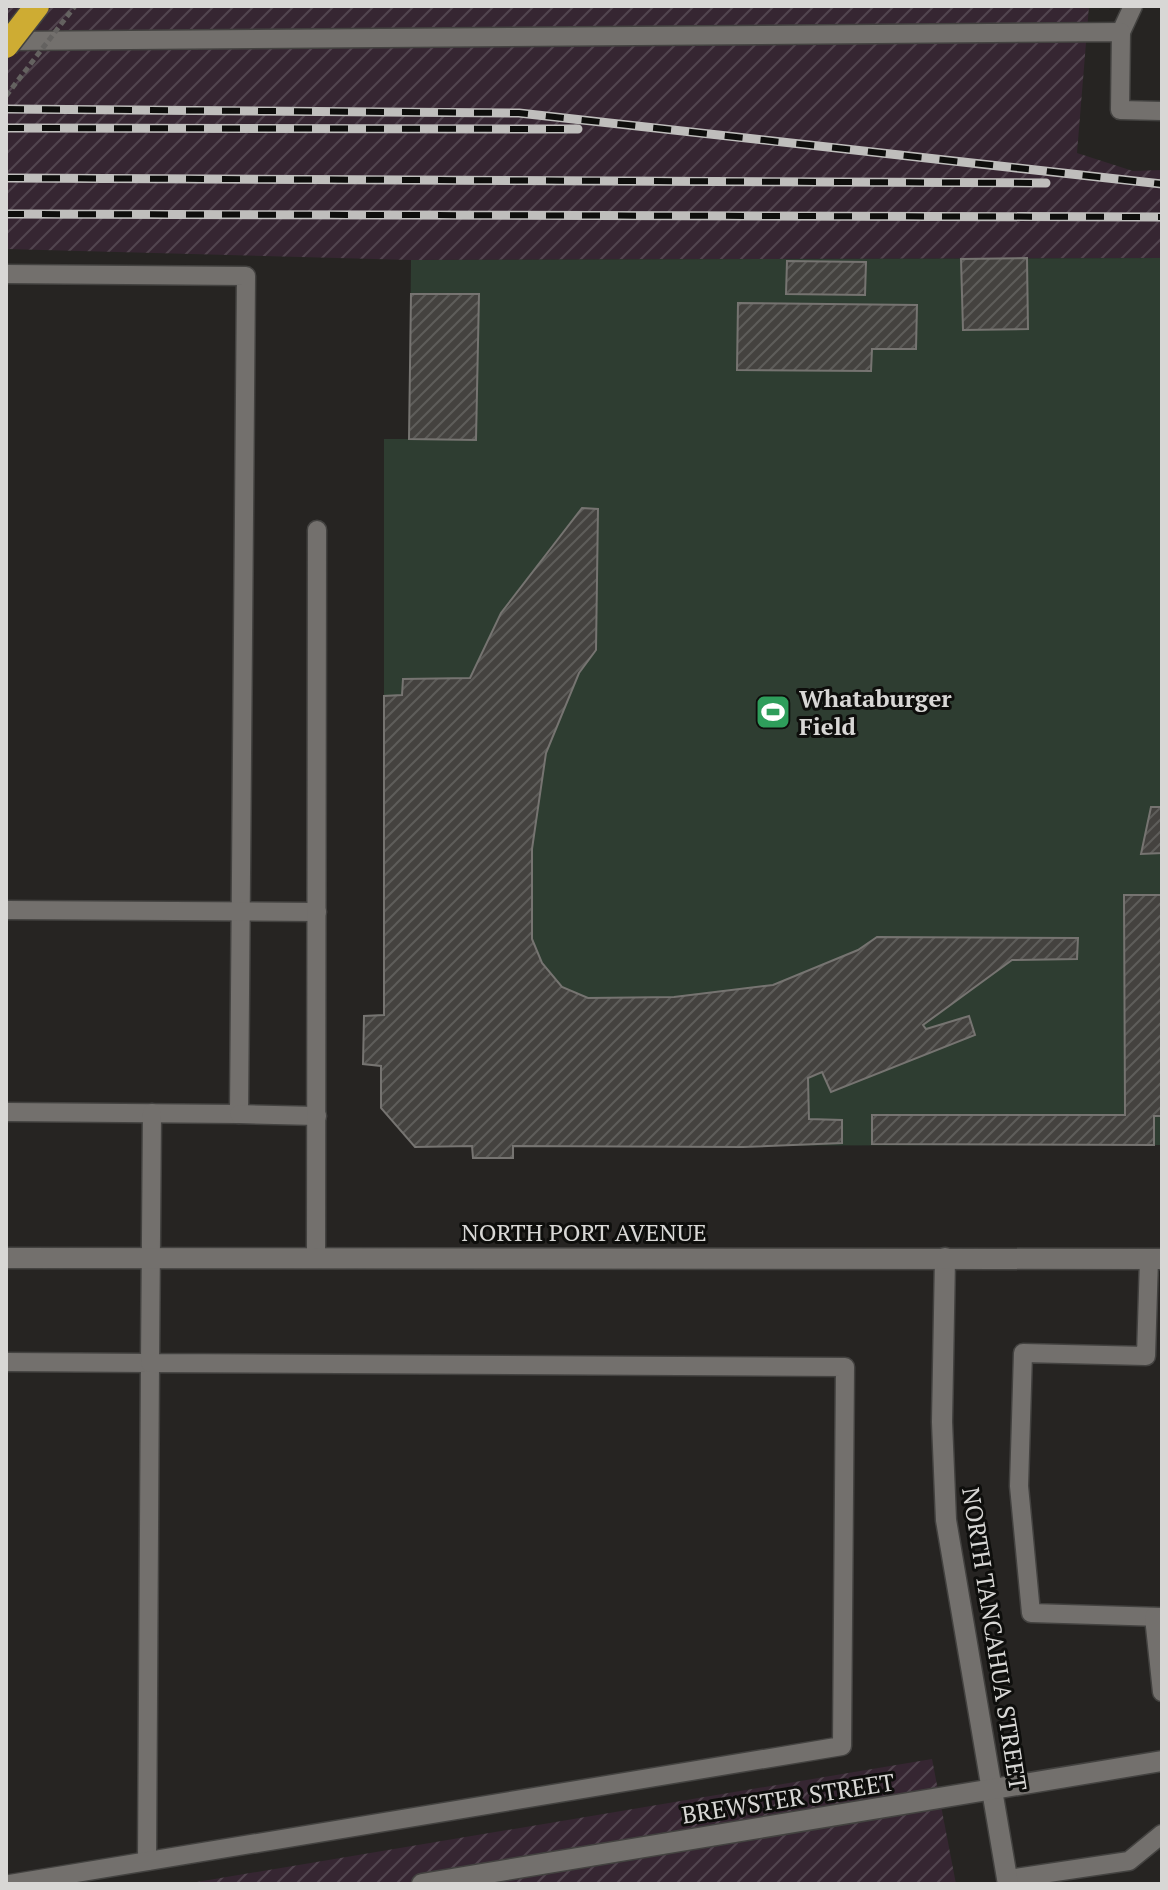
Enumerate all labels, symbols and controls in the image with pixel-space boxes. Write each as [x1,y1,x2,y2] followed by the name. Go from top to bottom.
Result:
[799,682,952,742] place label: Whataburger Field
[754,693,792,731] sports icon: Whataburger Field
[461,1216,707,1248] street label: NORTH PORT AVENUE
[955,1485,1035,1793] street label: NORTH TANCAHUA STREET
[679,1765,897,1831] street label: BREWSTER STREET

